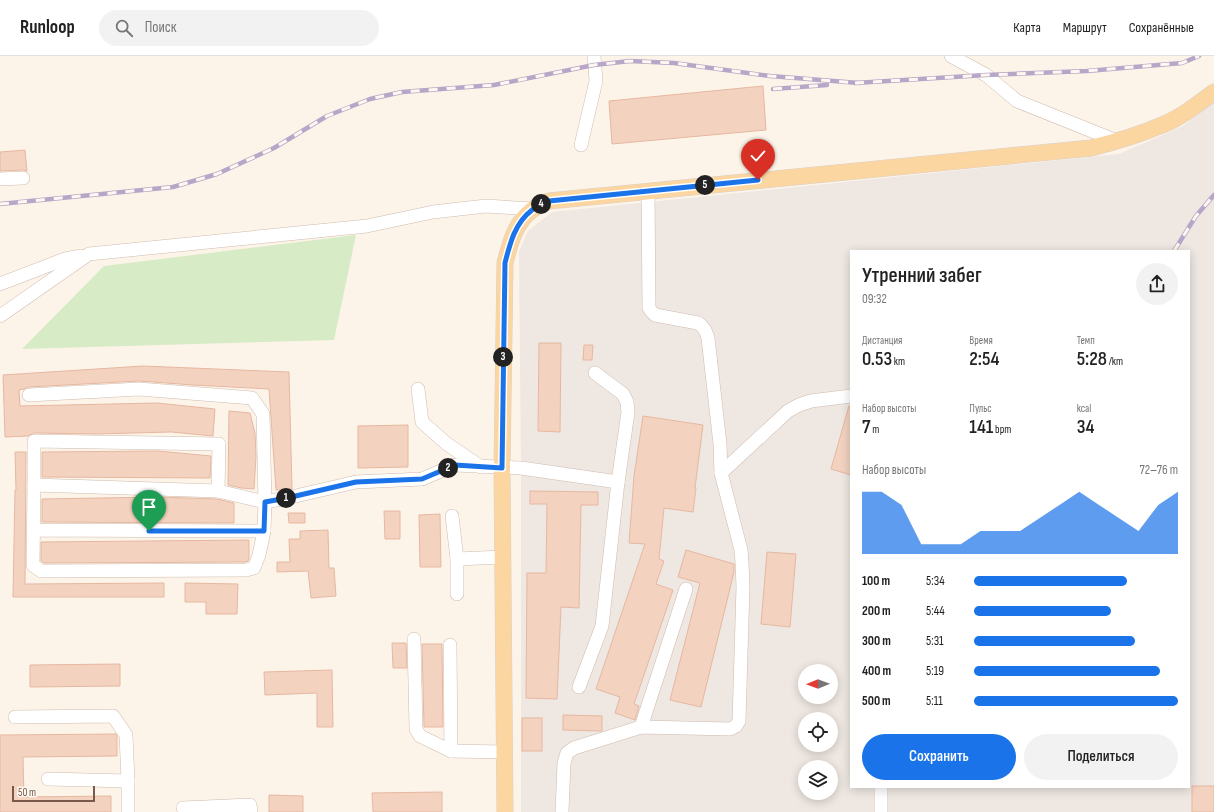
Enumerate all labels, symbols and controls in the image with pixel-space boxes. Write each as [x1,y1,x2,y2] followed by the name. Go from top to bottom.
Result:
[99,10,379,46] search box
[20,16,75,39] text: Runloop
[113,17,135,39] icon: search
[145,18,176,37] text: Поиск
[1013,19,1041,36] text: Карта
[1063,19,1107,36] text: Маршрут
[1129,19,1194,36] text: Сохранённые
[741,139,775,180] pin
[747,145,769,167] icon: check
[695,175,715,195] pin: 5
[703,178,707,191] text: 5
[531,194,551,214] pin: 4
[538,197,544,210] text: 4
[862,262,982,289] text: Утренний забег
[1136,263,1178,305] button: share
[862,291,887,307] text: 09:32
[862,334,902,347] text: Дистанция
[969,334,993,347] text: Время
[1077,334,1095,347] text: Темп
[493,347,513,367] pin: 3
[862,347,892,371] text: 0.53
[969,347,999,371] text: 2:54
[1077,347,1107,371] text: 5:28
[501,350,505,363] text: 3
[892,355,905,368] text: km
[1107,355,1123,368] text: /km
[862,402,916,415] text: Набор высоты
[969,402,992,415] text: Пульс
[1077,402,1091,415] text: kcal
[862,415,870,439] text: 7
[969,415,993,439] text: 141
[1077,415,1094,439] text: 34
[870,423,879,436] text: m
[993,423,1011,436] text: bpm
[438,458,458,478] pin: 2
[446,461,450,474] text: 2
[862,462,926,478] text: Набор высоты
[1139,462,1178,478] text: 72–76 m
[276,488,296,508] pin: 1
[132,490,166,531] pin
[284,491,288,504] text: 1
[138,496,160,518] icon: arrive
[862,573,890,589] text: 100 m
[926,573,945,589] text: 5:34
[862,603,891,619] text: 200 m
[926,603,945,619] text: 5:44
[862,633,891,649] text: 300 m
[926,633,944,649] text: 5:31
[862,663,891,679] text: 400 m
[926,663,944,679] text: 5:19
[798,664,838,704] north arrow
[798,664,838,800] map controls
[862,693,891,709] text: 500 m
[926,693,943,709] text: 5:11
[798,712,838,752] button: locate
[862,734,1016,780] button: Сохранить
[1024,734,1178,780] button: Поделиться
[798,760,838,800] button: layers
[12,784,95,803] scale bar
[18,786,36,799] text: 50 m

